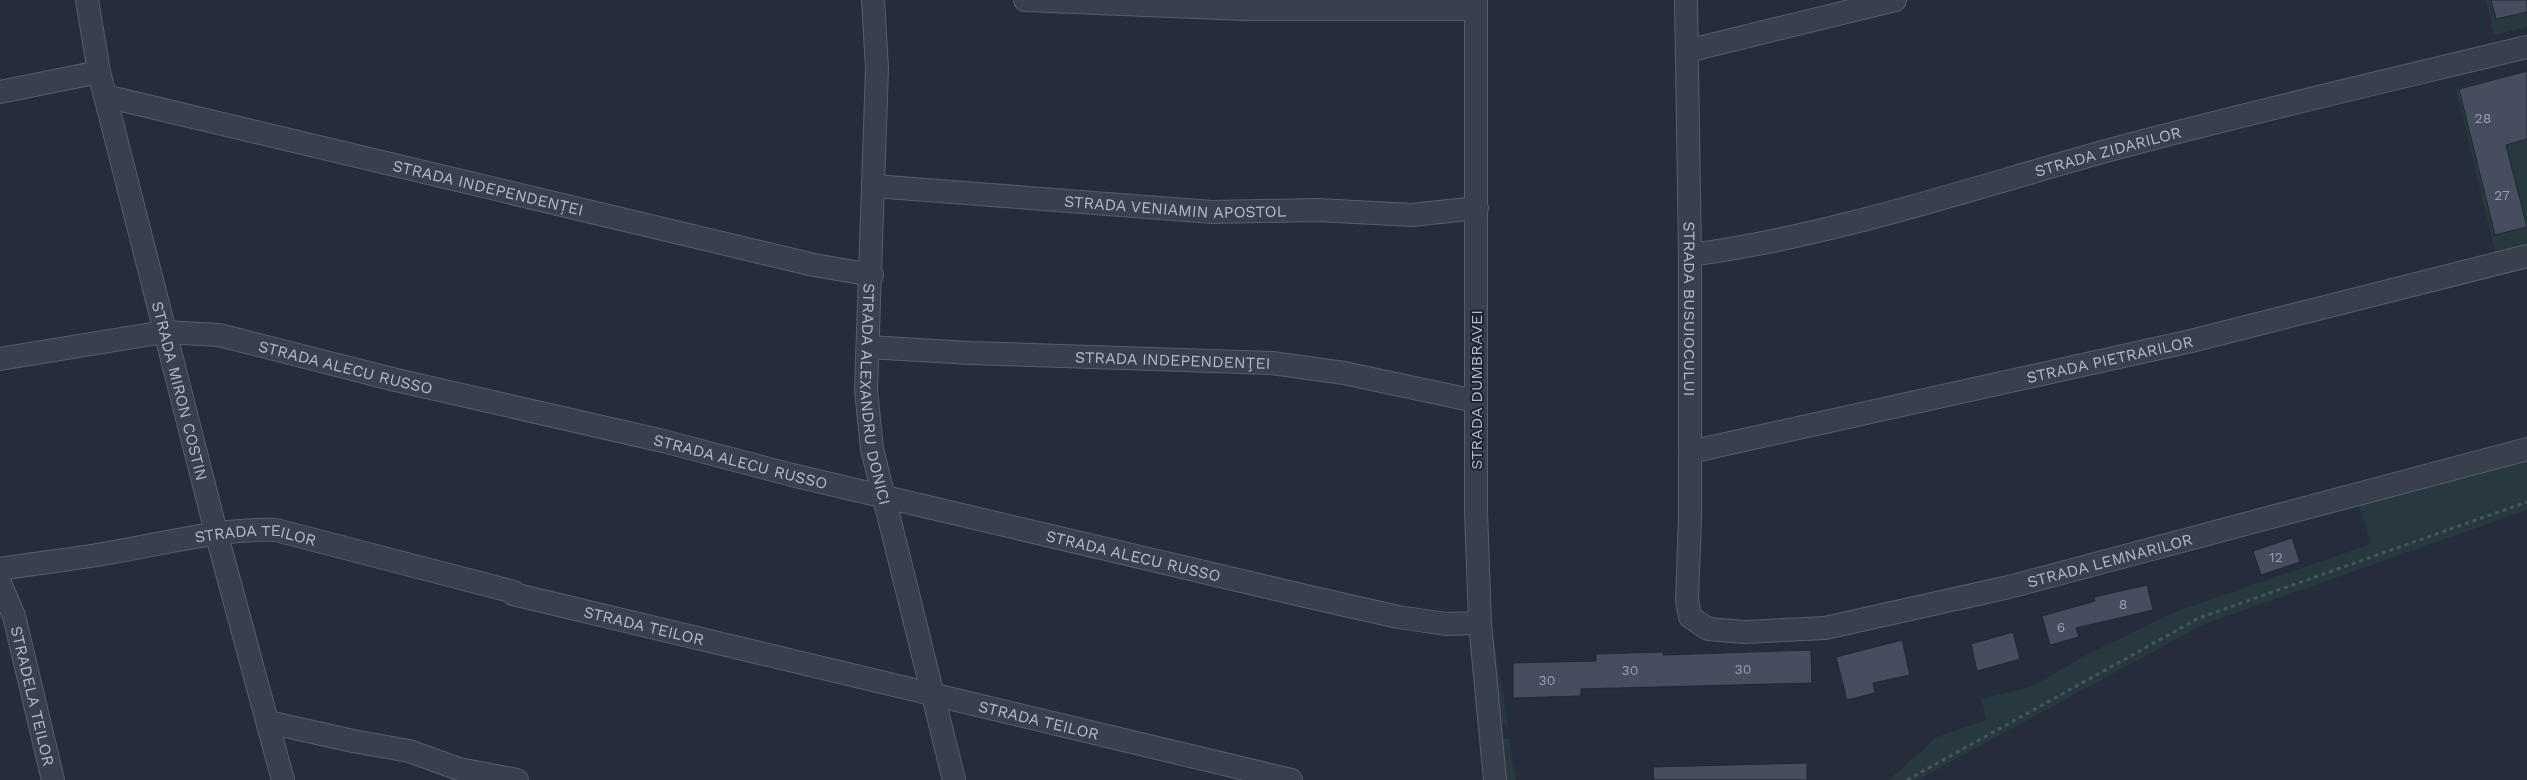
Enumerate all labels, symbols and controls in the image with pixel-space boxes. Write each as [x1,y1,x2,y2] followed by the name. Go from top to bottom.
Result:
[2475,110,2491,126] house number: 28
[2033,122,2183,180] street label: STRADA ZIDARILOR
[391,155,585,219] street label: STRADA INDEPENDENȚEI
[2494,187,2510,203] house number: 27
[1064,191,1287,222] street label: STRADA VENIAMIN APOSTOL
[1680,221,1700,396] street label: STRADA BUSUIOCULUI
[856,283,895,507] street label: STRADA ALEXANDRU DONICI
[148,299,212,483] street label: STRADA MIRON COSTIN
[1467,310,1486,470] street label: STRADA DUMBRAVEI
[2025,331,2195,387] street label: STRADA PIETRARILOR
[257,336,435,398] street label: STRADA ALECU RUSSO
[1075,347,1271,372] street label: STRADA INDEPENDENŢEI
[652,430,829,493] street label: STRADA ALECU RUSSO
[193,520,319,550] street label: STRADA TEILOR
[1044,526,1223,585] street label: STRADA ALECU RUSSO
[2025,529,2194,591] street label: STRADA LEMNARILOR
[2269,549,2283,565] house number: 12
[2119,596,2127,612] house number: 8
[582,602,706,649] street label: STRADA TEILOR
[2057,619,2065,635] house number: 6
[7,624,59,768] street label: STRADELA TEILOR
[1735,661,1751,677] house number: 30
[1622,662,1638,678] house number: 30
[1539,672,1555,688] house number: 30
[977,696,1101,743] street label: STRADA TEILOR

